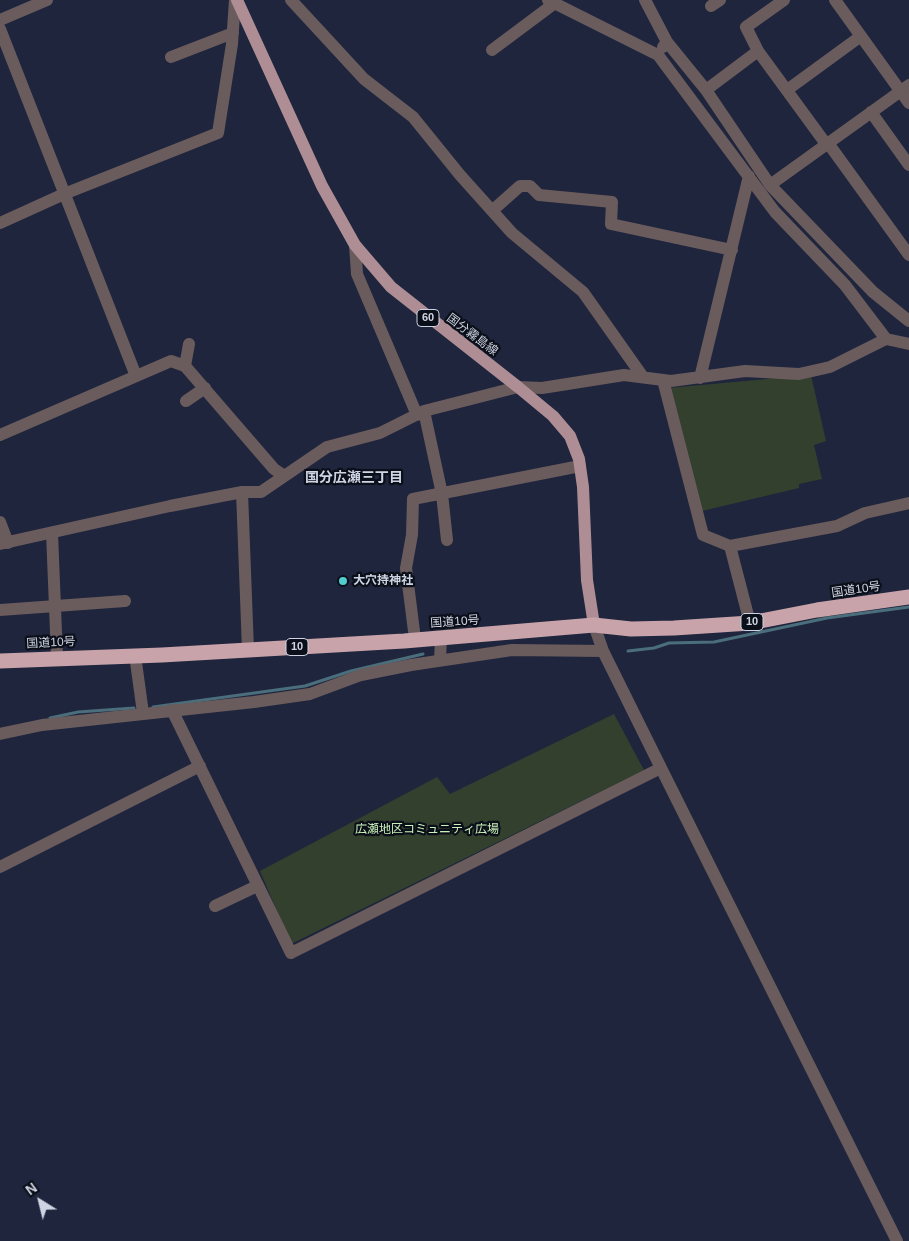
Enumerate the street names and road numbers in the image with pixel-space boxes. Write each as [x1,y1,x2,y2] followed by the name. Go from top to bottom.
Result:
[417,310,439,326] road number: 60
[444,311,500,359] street label: 国分霧島線
[831,579,881,601] street label: 国道10号
[430,613,480,631] street label: 国道10号
[741,614,763,630] road number: 10
[26,635,76,651] street label: 国道10号
[286,638,308,656] road number: 10

